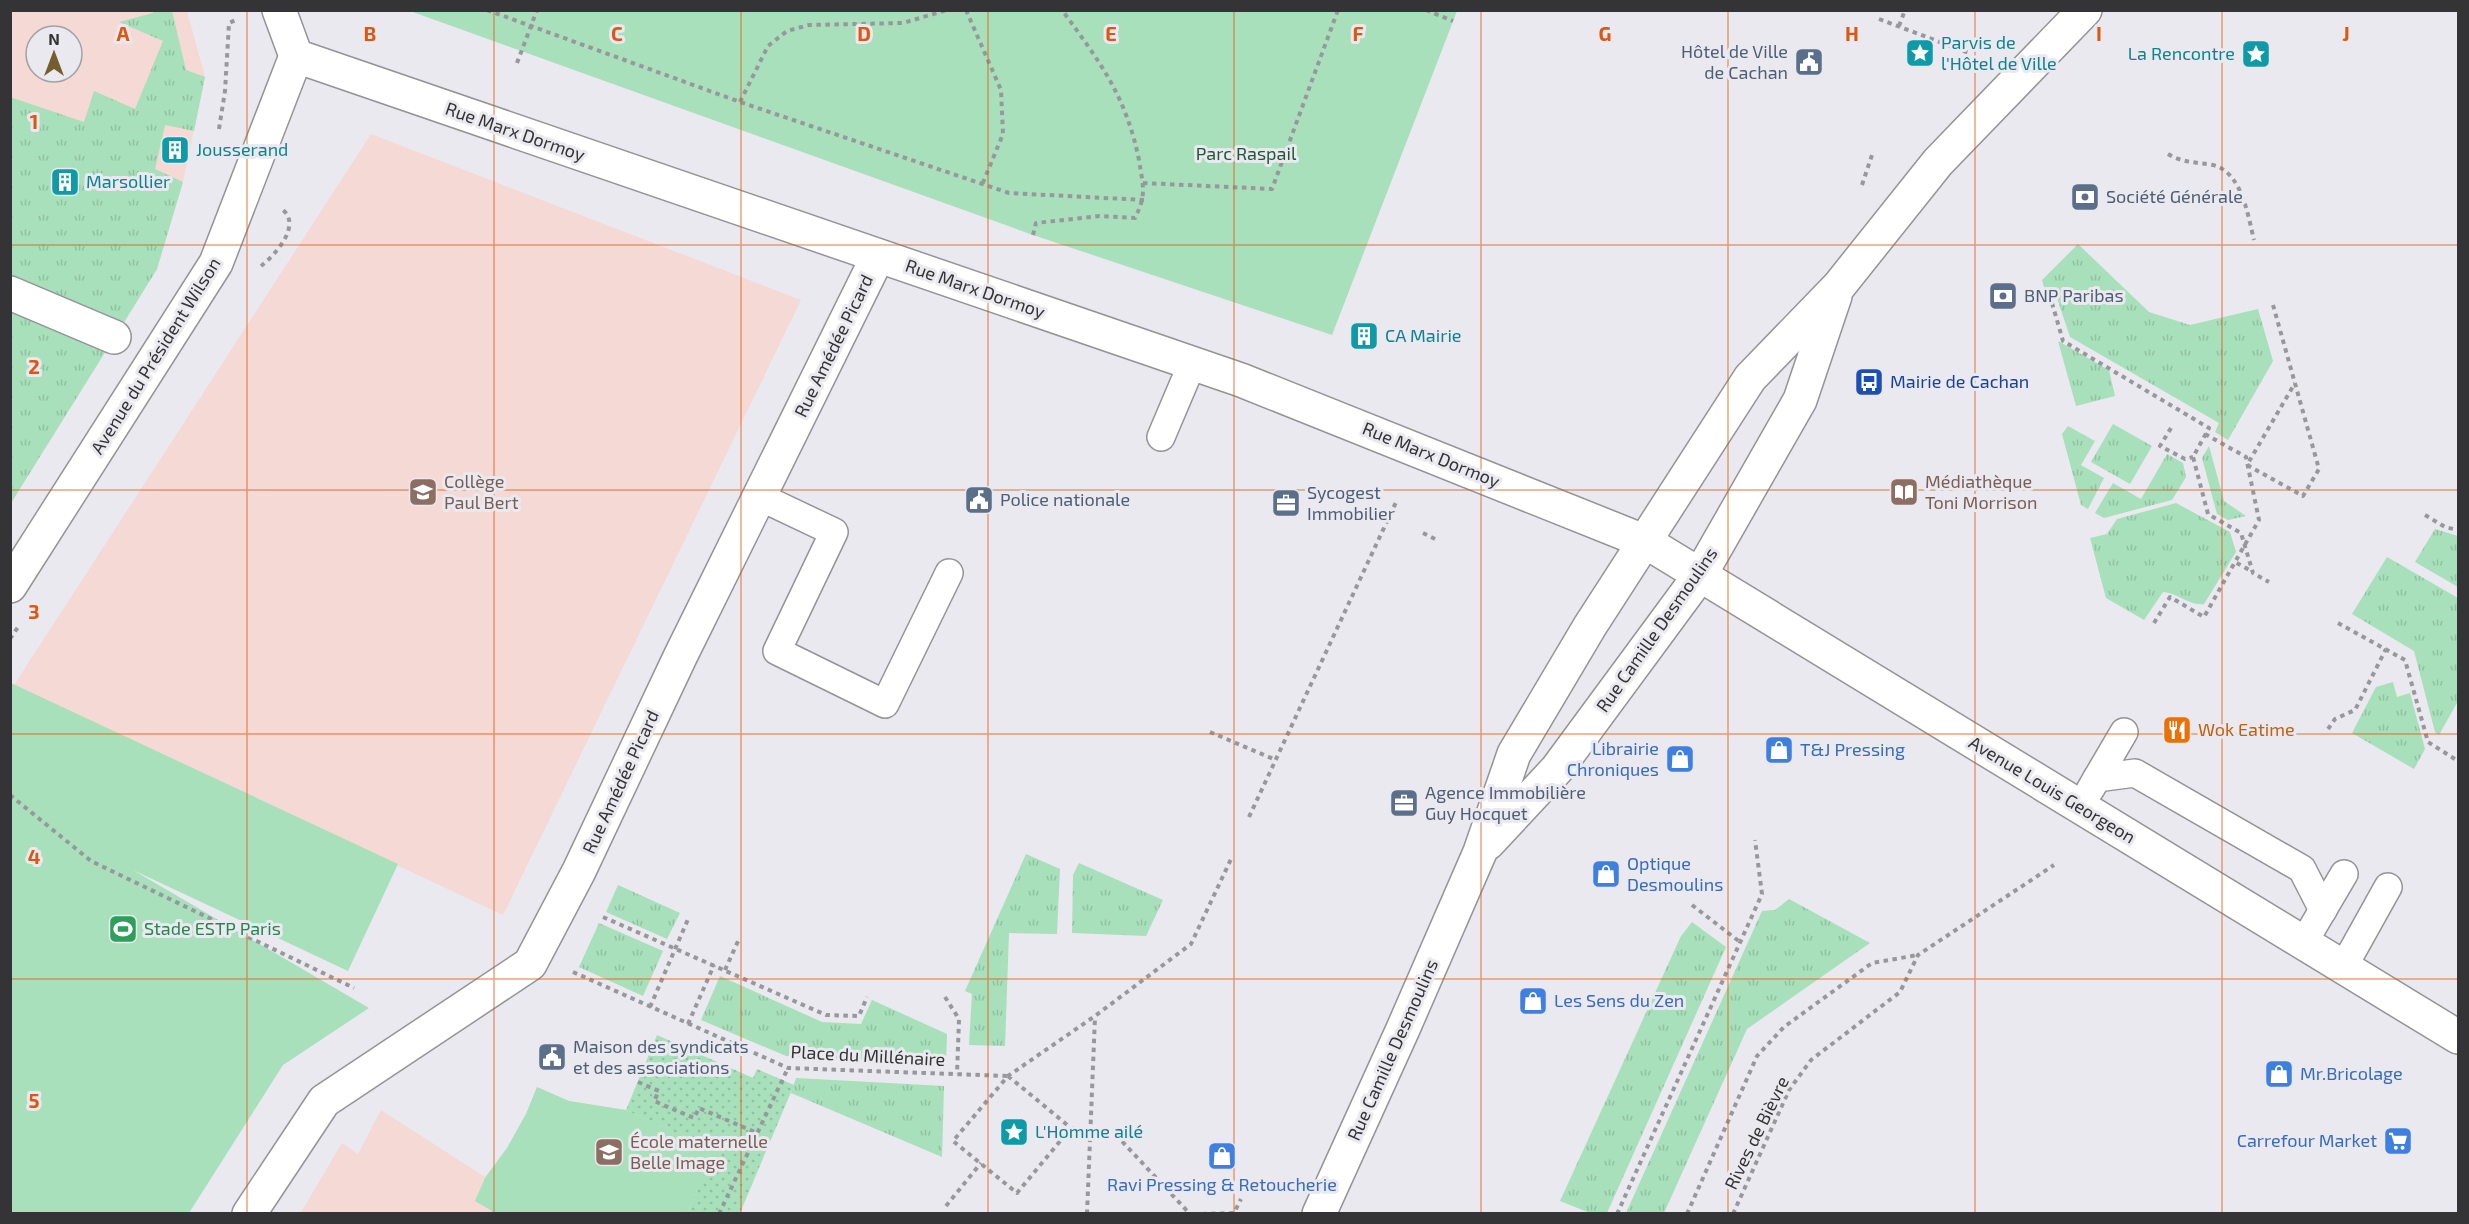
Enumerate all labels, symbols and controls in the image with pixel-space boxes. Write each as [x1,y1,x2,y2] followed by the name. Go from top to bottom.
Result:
[116,21,130,45] text: A
[364,21,376,45] text: B
[611,21,623,45] text: C
[857,21,871,45] text: D
[1105,21,1117,45] text: E
[1352,21,1364,45] text: F
[1599,21,1611,45] text: G
[1845,21,1859,45] text: H
[2096,21,2102,45] text: I
[2342,21,2350,45] text: J
[24,24,84,84] north arrow
[48,29,60,48] text: N
[1941,31,2057,74] place label: Parvis de l'Hôtel de Ville
[1904,37,1936,69] place icon: Parvis de l'Hôtel de Ville
[2240,38,2272,70] place icon: La Rencontre
[1681,40,1788,83] place label: Hôtel de Ville de Cachan
[2128,42,2235,64] place label: La Rencontre
[1793,46,1825,78] public building icon: Hôtel de Ville de Cachan
[443,97,589,165] street label: Rue Marx Dormoy
[30,109,38,133] text: 1
[159,134,191,166] building icon: Jousserand
[196,138,288,160] place label: Jousserand
[1196,142,1297,164] park label: Parc Raspail
[49,166,81,198] building icon: Marsollier
[86,170,170,192] place label: Marsollier
[2069,181,2101,213] bank icon: Société Générale
[2106,185,2243,207] place label: Société Générale
[86,253,225,458] street label: Avenue du Président Wilson
[903,254,1049,322] street label: Rue Marx Dormoy
[789,271,877,421] street label: Rue Amédée Picard
[1987,280,2019,312] bank icon: BNP Paribas
[2024,284,2124,306] place label: BNP Paribas
[1348,320,1380,352] building icon: CA Mairie
[1385,324,1462,346] place label: CA Mairie
[28,354,40,378] text: 2
[1853,366,1885,398] bus stop icon: Mairie de Cachan
[1890,370,2029,392] place label: Mairie de Cachan
[1359,416,1504,492] street label: Rue Marx Dormoy
[444,470,519,513] place label: Collège Paul Bert
[1925,470,2037,513] place label: Médiathèque Toni Morrison
[407,476,439,508] school or university icon: Collège Paul Bert
[1888,476,1920,508] library icon: Médiathèque Toni Morrison
[1307,481,1395,524] place label: Sycogest Immobilier
[963,484,995,516] public building icon: Police nationale
[1270,487,1302,519] office icon: Sycogest Immobilier
[1000,488,1130,510] place label: Police nationale
[1591,543,1721,716] street label: Rue Camille Desmoulins
[28,599,40,623] text: 3
[577,706,663,857] street label: Rue Amédée Picard
[2161,714,2193,746] restaurant icon: Wok Eatime
[2198,718,2295,740] place label: Wok Eatime
[1965,731,2140,848] street label: Avenue Louis Georgeon
[1763,734,1795,766] shop icon: T&J Pressing
[1567,737,1659,780] place label: Librairie Chroniques
[1800,738,1905,760] place label: T&J Pressing
[1664,743,1696,775] shop icon: Librairie Chroniques
[1425,781,1586,824] place label: Agence Immobilière Guy Hocquet
[1388,787,1420,819] office icon: Agence Immobilière Guy Hocquet
[28,844,41,868] text: 4
[1627,852,1723,895] place label: Optique Desmoulins
[1590,858,1622,890] shop icon: Optique Desmoulins
[107,913,139,945] sports icon: Stade ESTP Paris
[144,917,281,939] place label: Stade ESTP Paris
[1342,955,1442,1144] street label: Rue Camille Desmoulins
[1517,985,1549,1017] shop icon: Les Sens du Zen
[1554,989,1684,1011] place label: Les Sens du Zen
[573,1035,749,1078] place label: Maison des syndicats et des associations
[790,1040,946,1070] street label: Place du Millénaire
[536,1041,568,1073] public building icon: Maison des syndicats et des associations
[2263,1058,2295,1090] shop icon: Mr.Bricolage
[2300,1062,2403,1084] place label: Mr.Bricolage
[1719,1072,1793,1193] street label: Rives de Bièvre
[28,1088,40,1112] text: 5
[998,1116,1030,1148] place icon: L'Homme ailé
[1035,1120,1143,1142] place label: L'Homme ailé
[2382,1125,2414,1157] supermarket icon: Carrefour Market
[2237,1129,2377,1151] place label: Carrefour Market
[630,1130,768,1173] place label: École maternelle Belle Image
[593,1136,625,1168] school or university icon: École maternelle Belle Image
[1206,1140,1238,1172] shop icon: Ravi Pressing & Retoucherie
[1107,1173,1337,1195] place label: Ravi Pressing & Retoucherie

